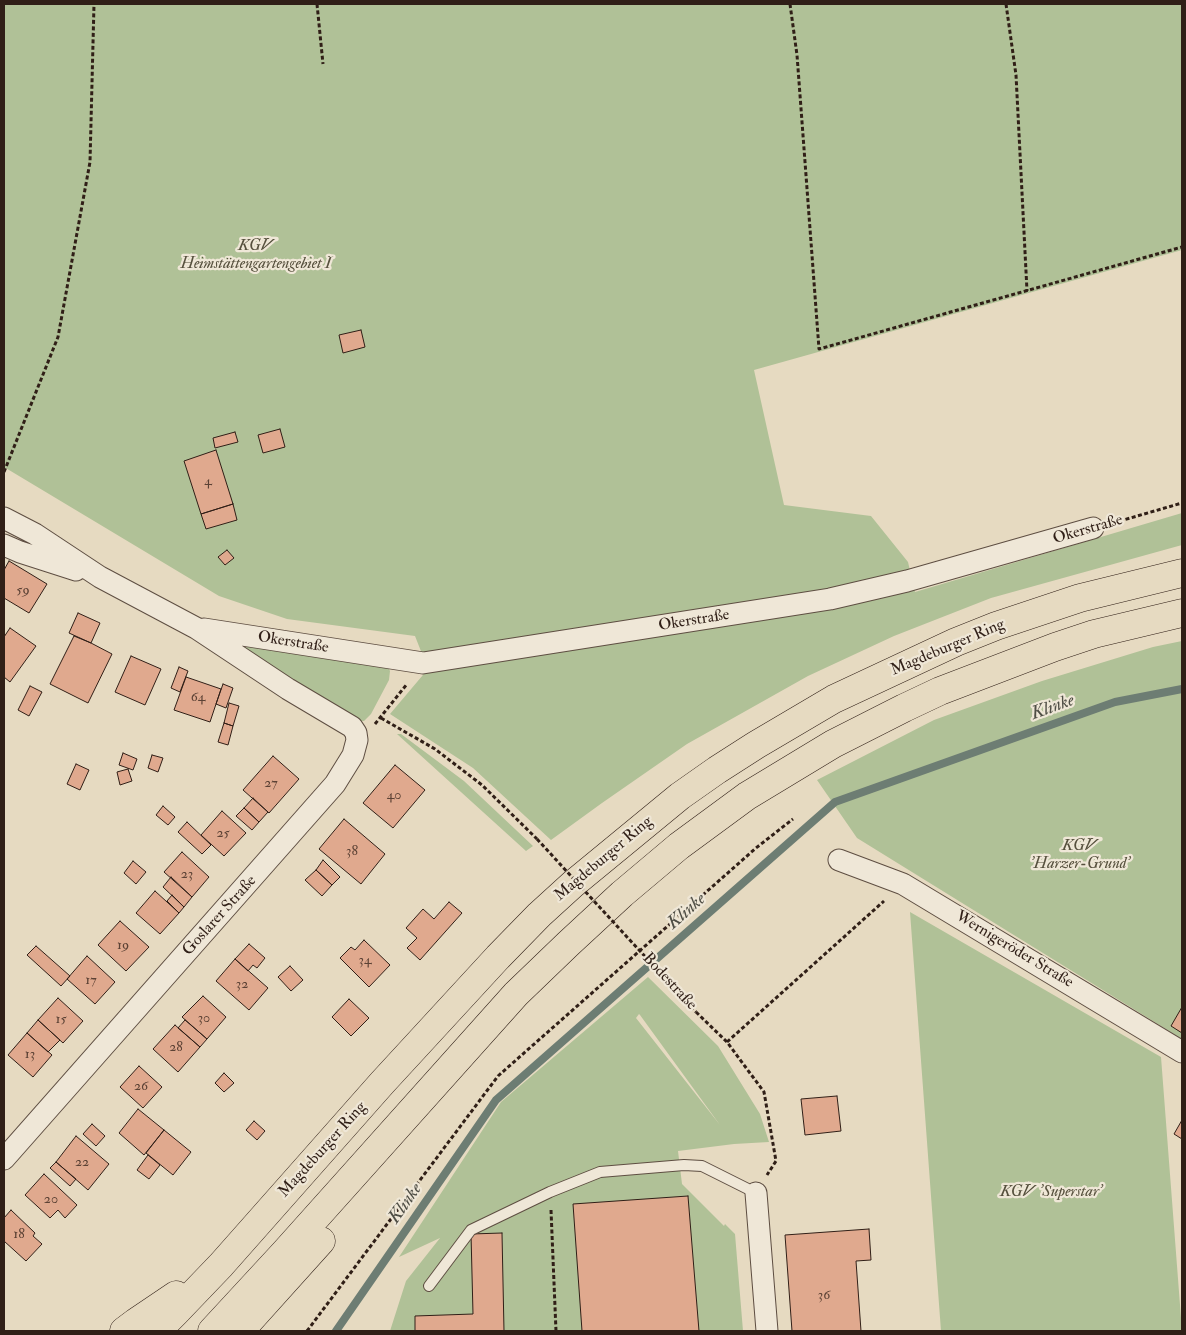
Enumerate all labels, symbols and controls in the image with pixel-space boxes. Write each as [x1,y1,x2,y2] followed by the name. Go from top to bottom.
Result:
[180,237,332,275] park label: KGV Heimstättengartengebiet I
[204,474,212,490] house number: 4
[1051,511,1125,549] street label: Okerstraße
[16,583,30,599] house number: 59
[657,606,731,636] street label: Okerstraße
[888,615,1008,681] street label: Magdeburger Ring
[256,628,330,658] street label: Okerstraße
[191,690,205,706] house number: 64
[1029,690,1077,726] water label: Klinke
[264,776,278,792] house number: 27
[387,788,401,804] house number: 40
[551,812,657,906] street label: Magdeburger Ring
[216,826,230,842] house number: 25
[1030,837,1130,875] park label: KGV 'Harzer-Grund'
[346,844,358,860] house number: 38
[181,867,193,883] house number: 23
[179,872,261,960] street label: Goslarer Straße
[663,889,711,935] water label: Klinke
[952,907,1076,993] street label: Wernigeröder Straße
[117,938,129,954] house number: 19
[638,949,700,1015] street label: Bodestraße
[359,953,371,969] house number: 34
[85,973,97,989] house number: 17
[236,977,248,993] house number: 32
[198,1011,210,1027] house number: 30
[55,1012,67,1028] house number: 15
[169,1040,183,1056] house number: 28
[25,1047,35,1063] house number: 13
[134,1079,148,1095] house number: 26
[275,1098,371,1202] street label: Magdeburger Ring
[75,1155,89,1171] house number: 22
[384,1180,428,1228] water label: Klinke
[1000,1183,1102,1203] park label: KGV 'Superstar'
[44,1192,58,1208] house number: 20
[13,1227,25,1243] house number: 18
[818,1288,830,1304] house number: 36

